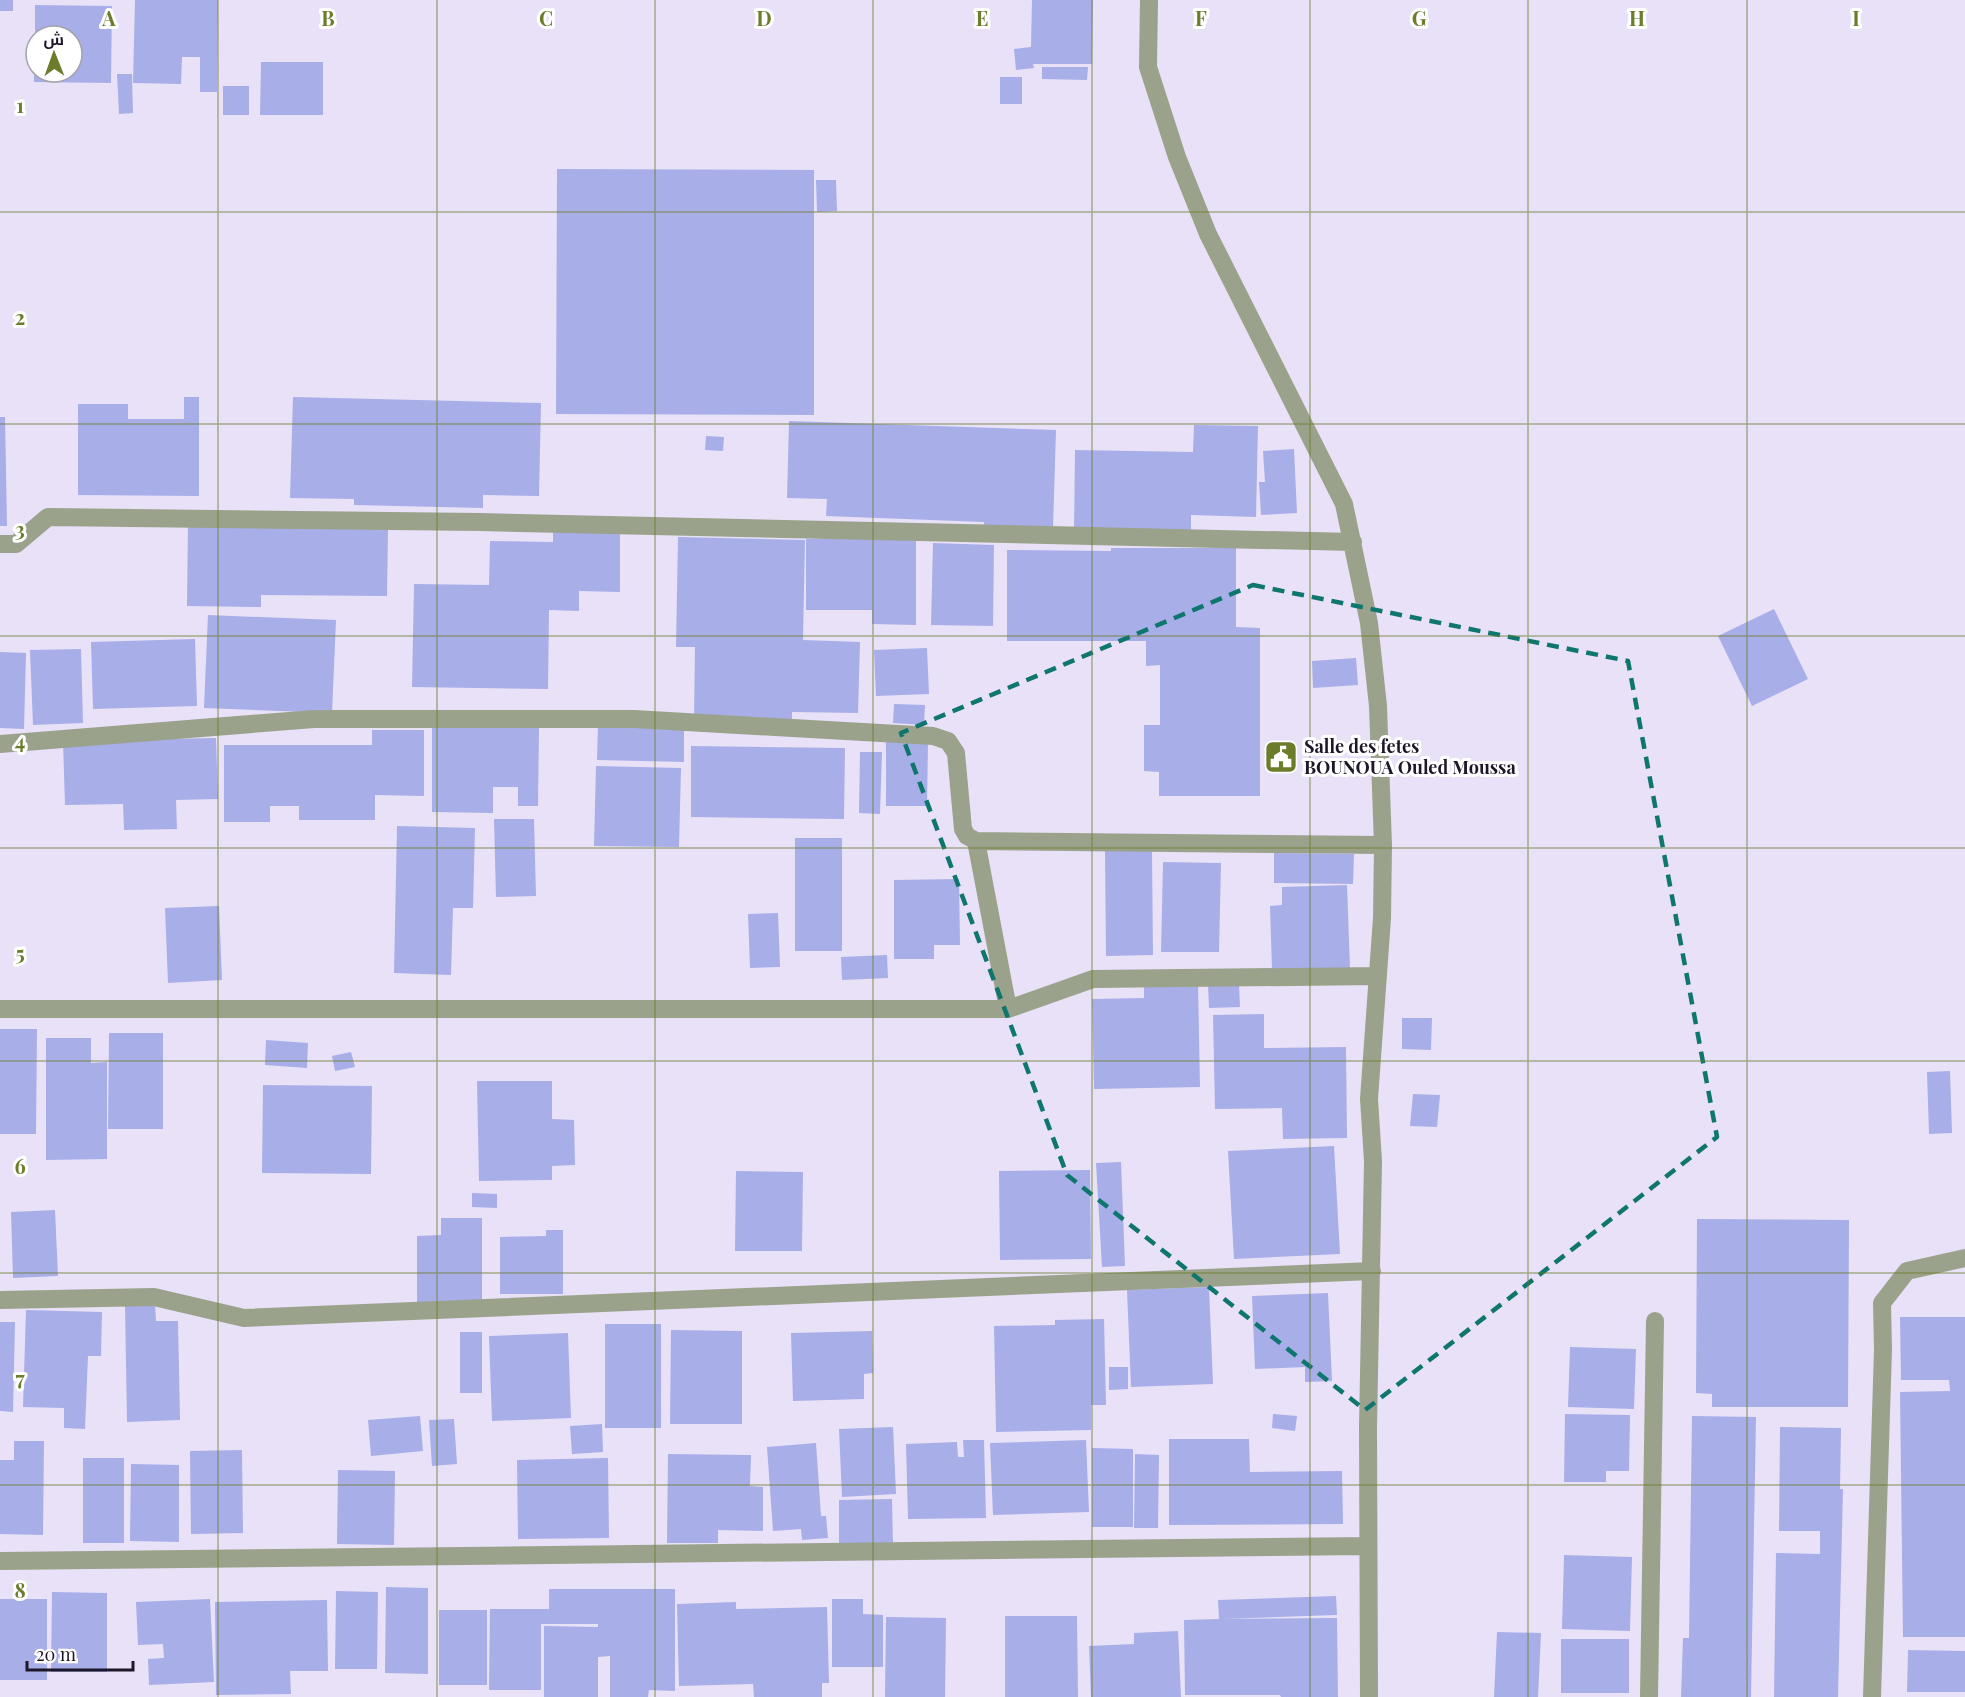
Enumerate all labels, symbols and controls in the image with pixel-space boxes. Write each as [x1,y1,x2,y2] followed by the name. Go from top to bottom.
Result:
[101,4,116,31] text: A
[321,4,335,31] text: B
[539,4,553,31] text: C
[756,4,772,31] text: D
[976,4,988,31] text: E
[1195,4,1207,31] text: F
[1412,4,1427,31] text: G
[1629,4,1645,31] text: H
[1852,4,1860,31] text: I
[24,24,84,84] north arrow
[43,28,64,49] text: ش
[16,91,24,118] text: 1
[15,303,25,330] text: 2
[15,515,25,542] text: 3
[15,727,25,754] text: 4
[1304,734,1516,779] place label: Salle des fetes BOUNOUA Ouled Moussa
[1263,739,1299,775] public building icon: Salle des fetes BOUNOUA Ouled Moussa
[15,939,25,966] text: 5
[14,1152,26,1179] text: 6
[15,1364,25,1391] text: 7
[14,1576,26,1603] text: 8
[27,1634,134,1672] scale bar
[36,1642,76,1666] text: 20 m

